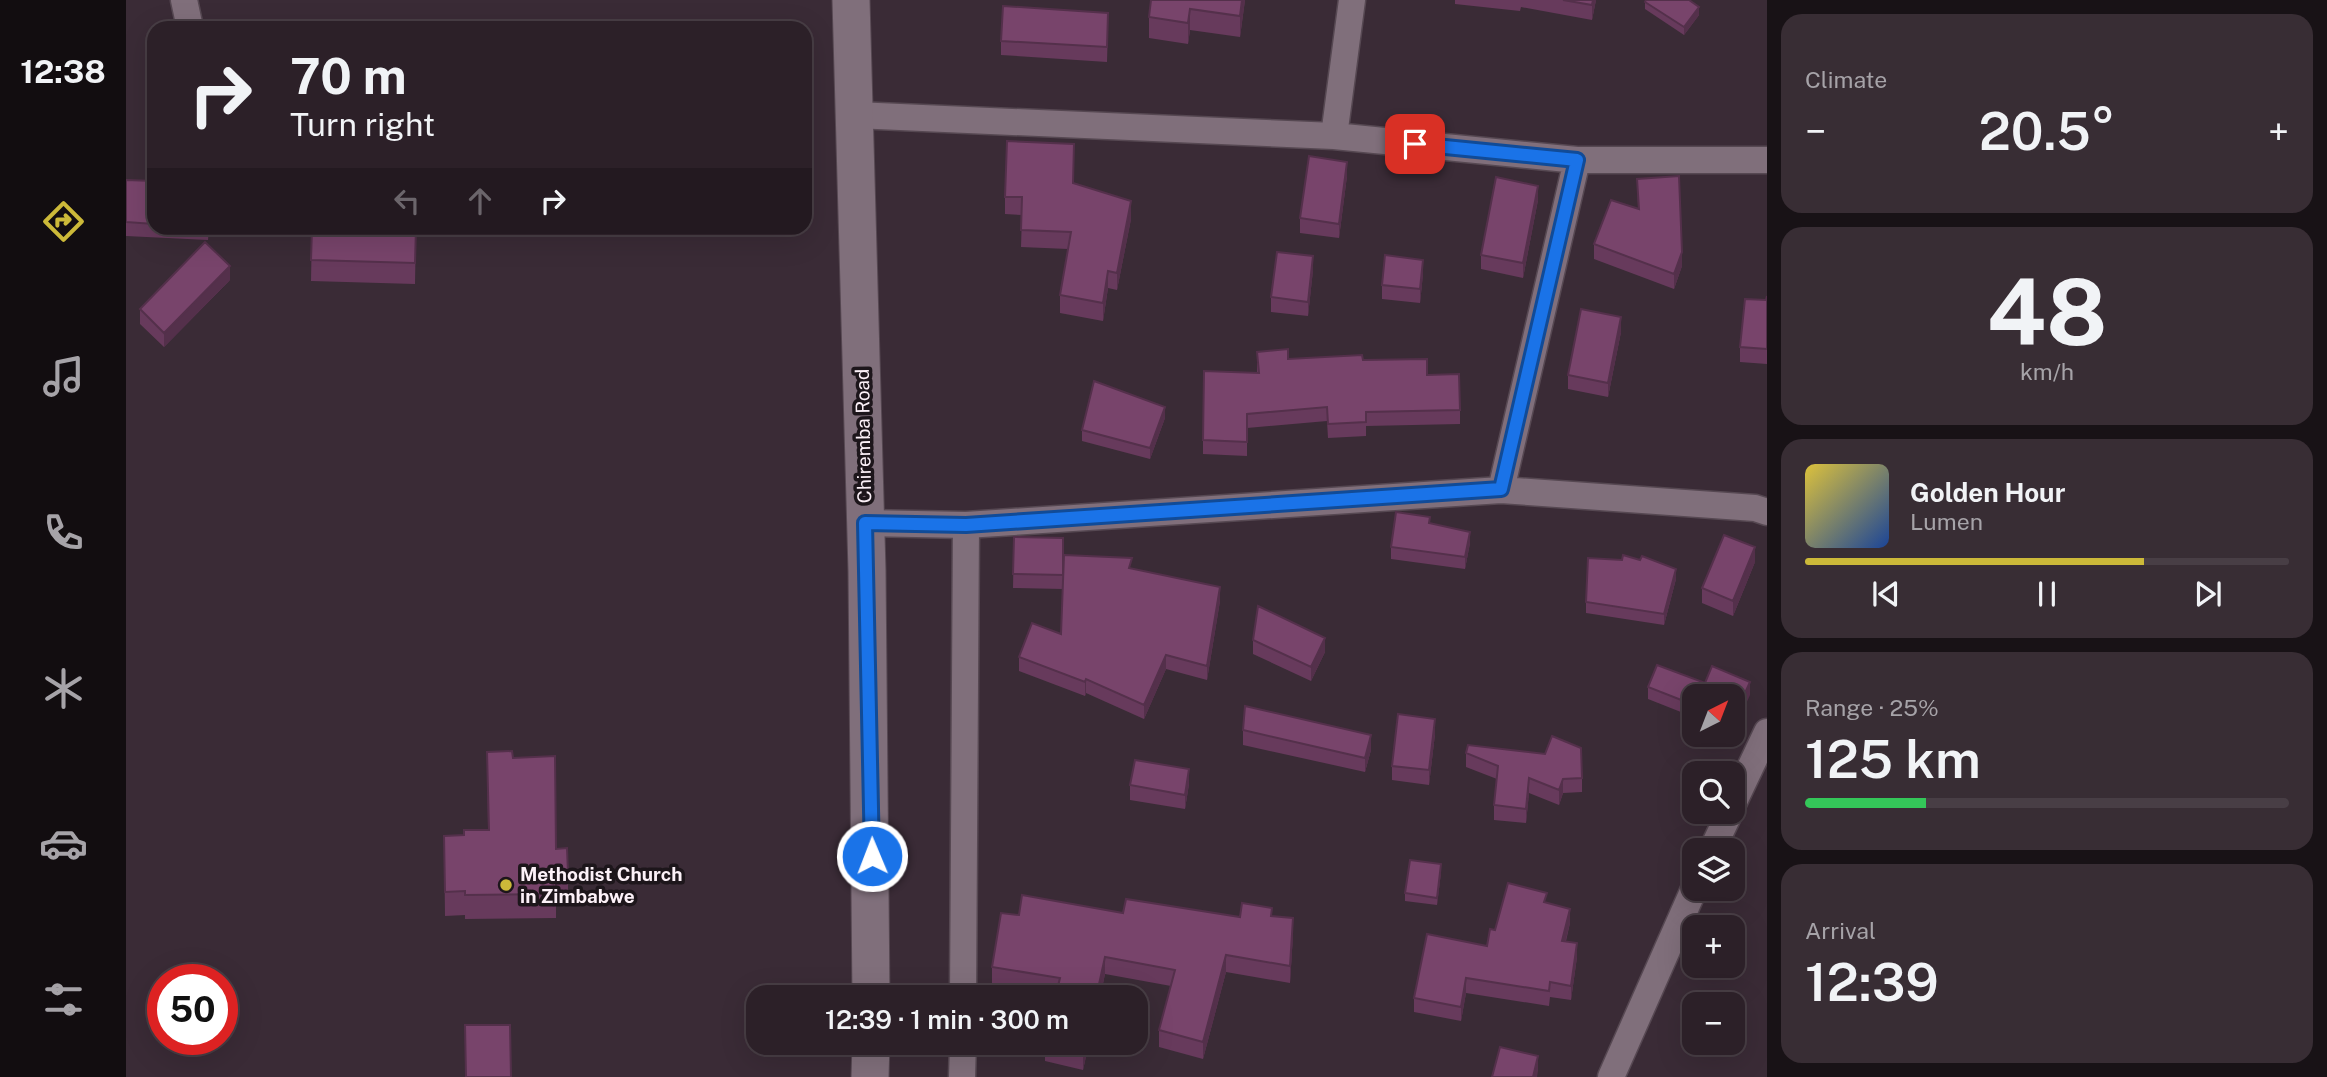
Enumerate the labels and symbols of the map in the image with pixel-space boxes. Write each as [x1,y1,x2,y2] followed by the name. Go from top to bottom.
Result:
[1385,114,1445,174] pin
[851,368,875,504] street label: Chiremba Road
[1682,684,1745,747] north arrow
[835,819,909,893] position arrow
[520,863,682,907] place label: Methodist Church in Zimbabwe
[498,877,514,893] marker: Methodist Church in Zimbabwe
[147,964,238,1055] speed limit sign: 50

